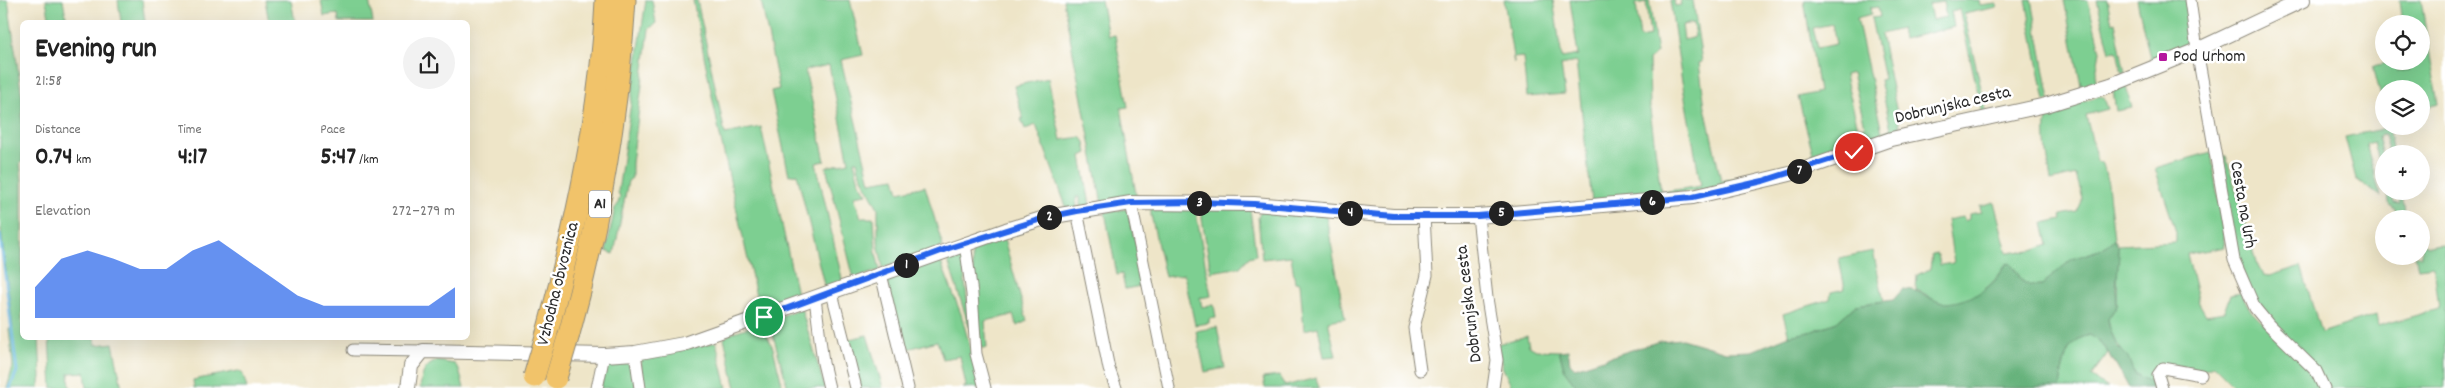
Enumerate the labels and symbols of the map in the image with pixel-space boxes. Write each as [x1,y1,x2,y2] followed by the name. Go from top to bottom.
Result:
[2173,45,2246,70] place label: Pod Urhom
[2157,51,2169,63] marker: Pod Urhom
[1893,80,2014,131] street label: Dobrunjska cesta
[1833,131,1875,173] pin
[1786,158,1812,184] pin: 7
[2222,159,2262,251] street label: Cesta na Urh
[589,190,611,218] road number: A1
[1186,190,1212,216] pin: 3
[1640,190,1664,214] pin: 6
[1338,200,1362,226] pin: 4
[1488,200,1514,226] pin: 5
[1036,204,1062,230] pin: 2
[532,219,587,348] street label: Vzhodna obvoznica
[1450,243,1490,364] street label: Dobrunjska cesta
[894,252,918,278] pin: 1
[743,296,785,338] pin

